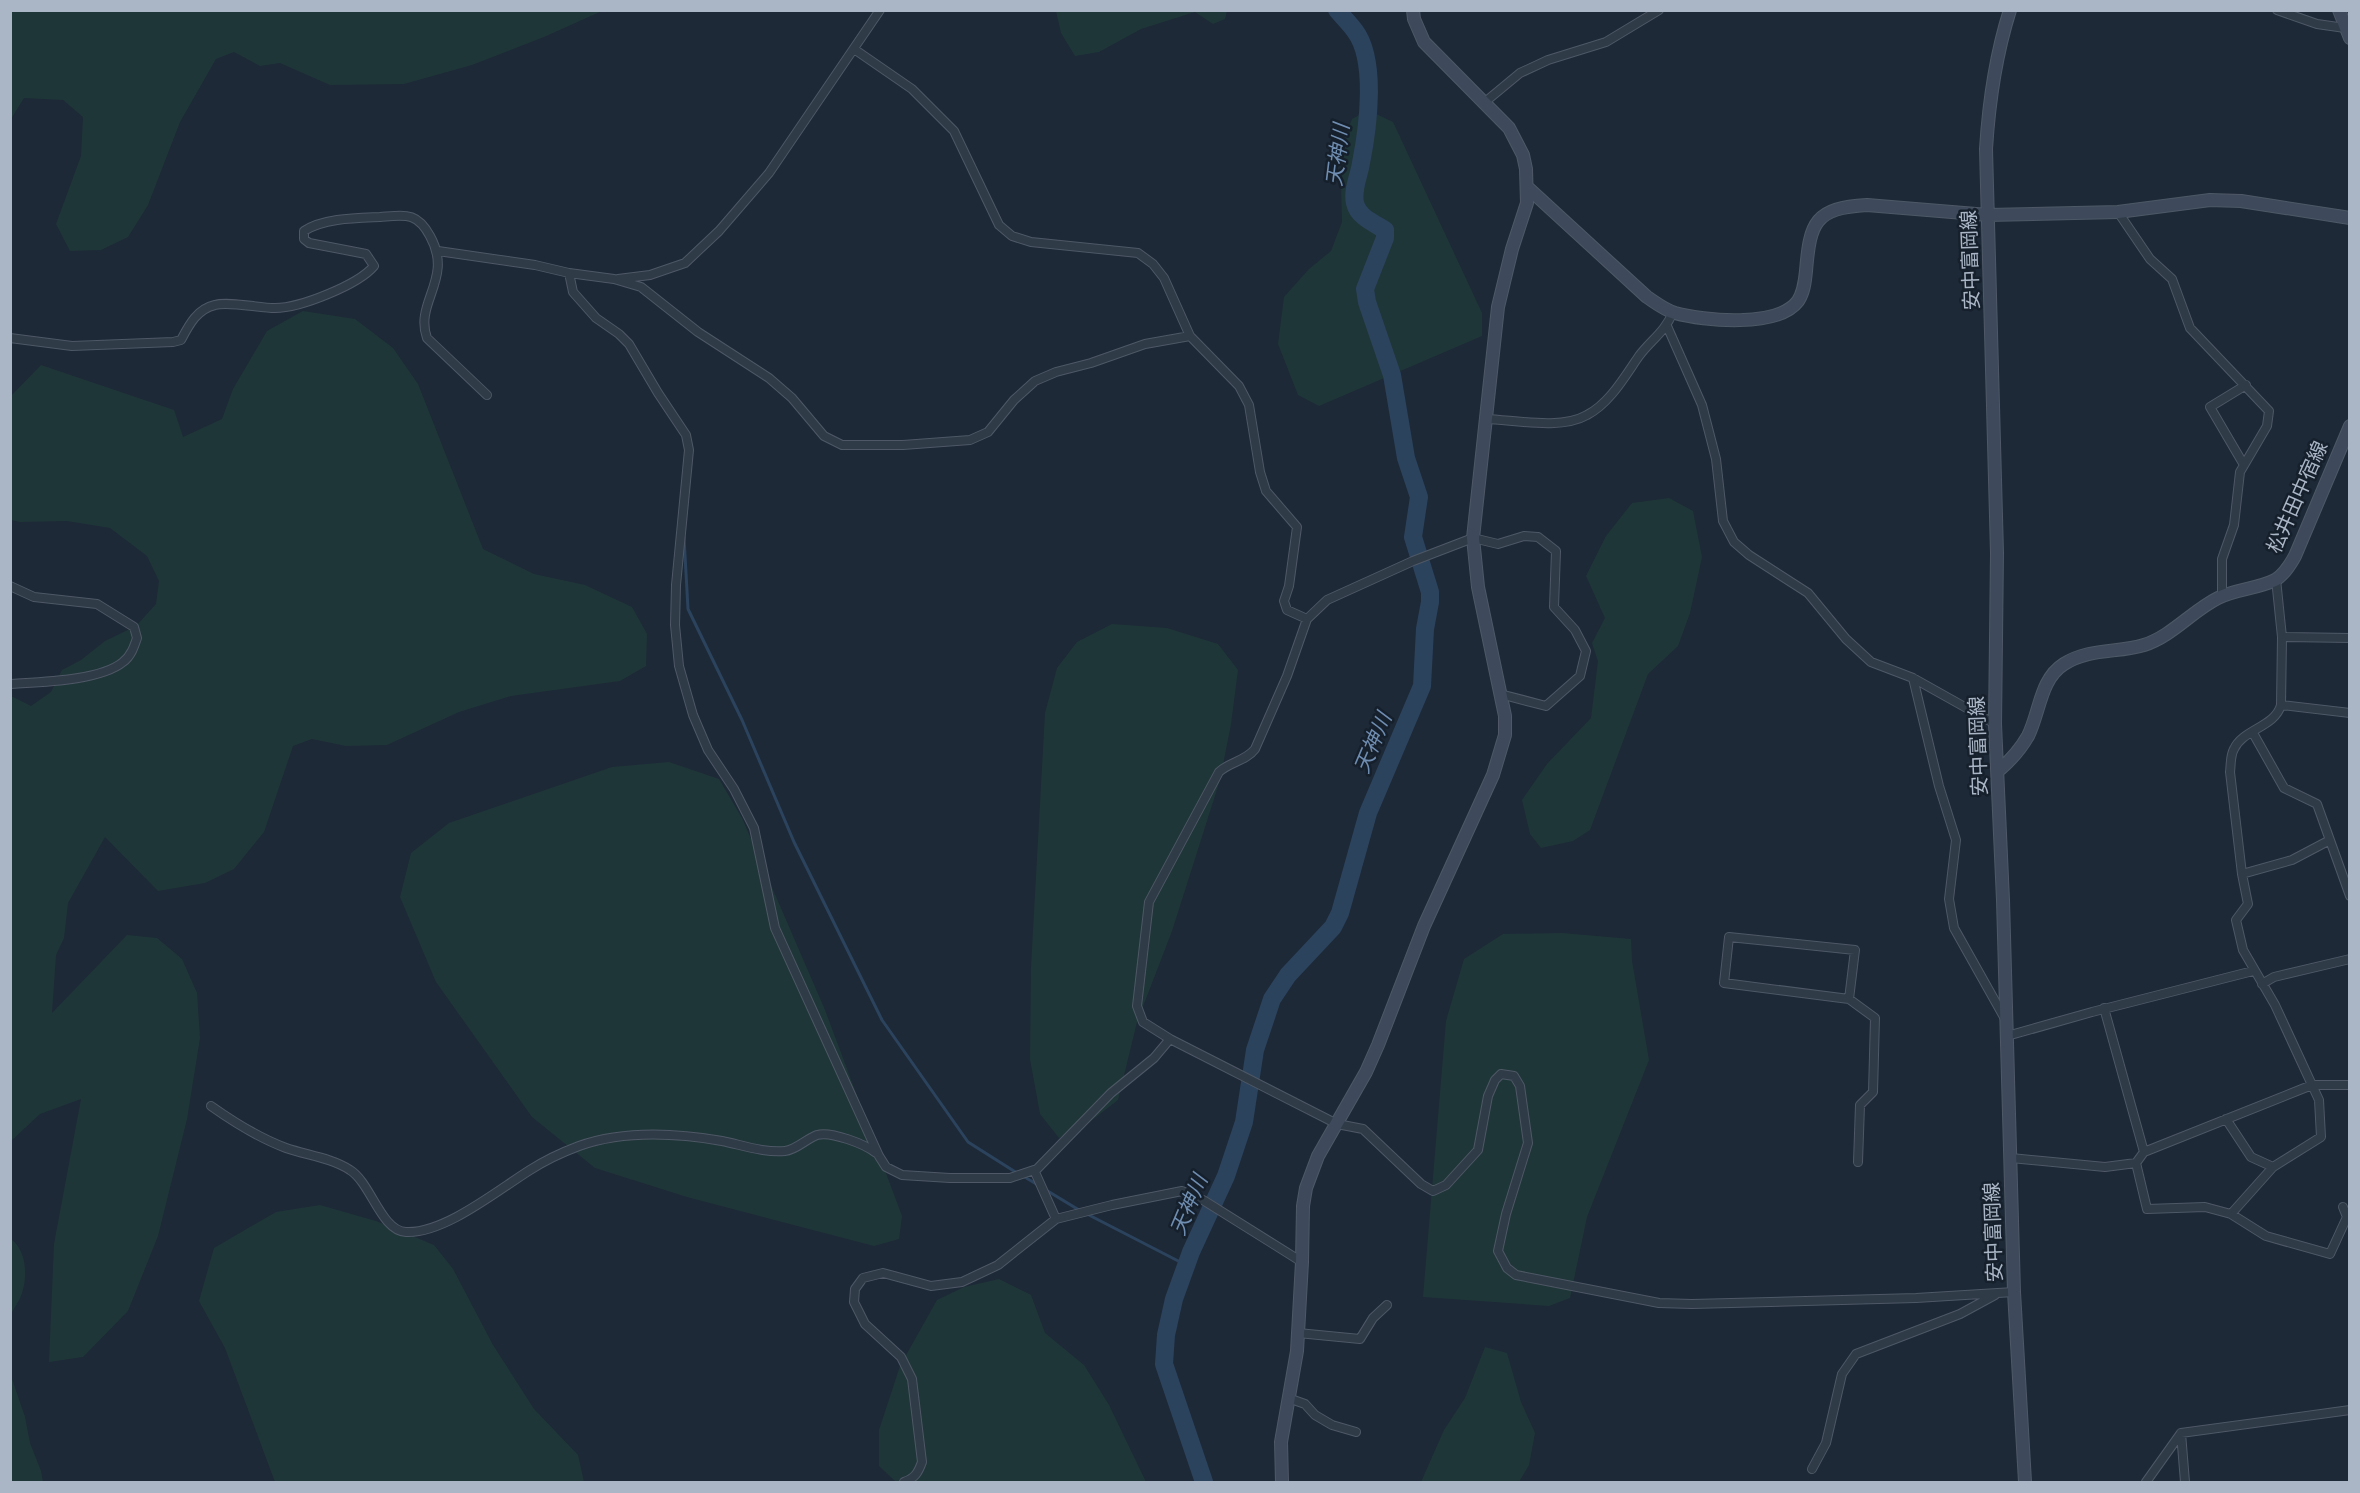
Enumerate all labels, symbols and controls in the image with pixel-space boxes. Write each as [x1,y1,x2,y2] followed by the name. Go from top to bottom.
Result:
[1320,120,1355,188] water label: 天神川
[1955,210,1985,310] street label: 安中富岡線
[2261,437,2333,557] street label: 松井田中宿線
[1963,696,1993,796] street label: 安中富岡線
[1348,707,1398,777] water label: 天神川
[1164,1169,1214,1239] water label: 天神川
[1978,1182,2008,1282] street label: 安中富岡線

